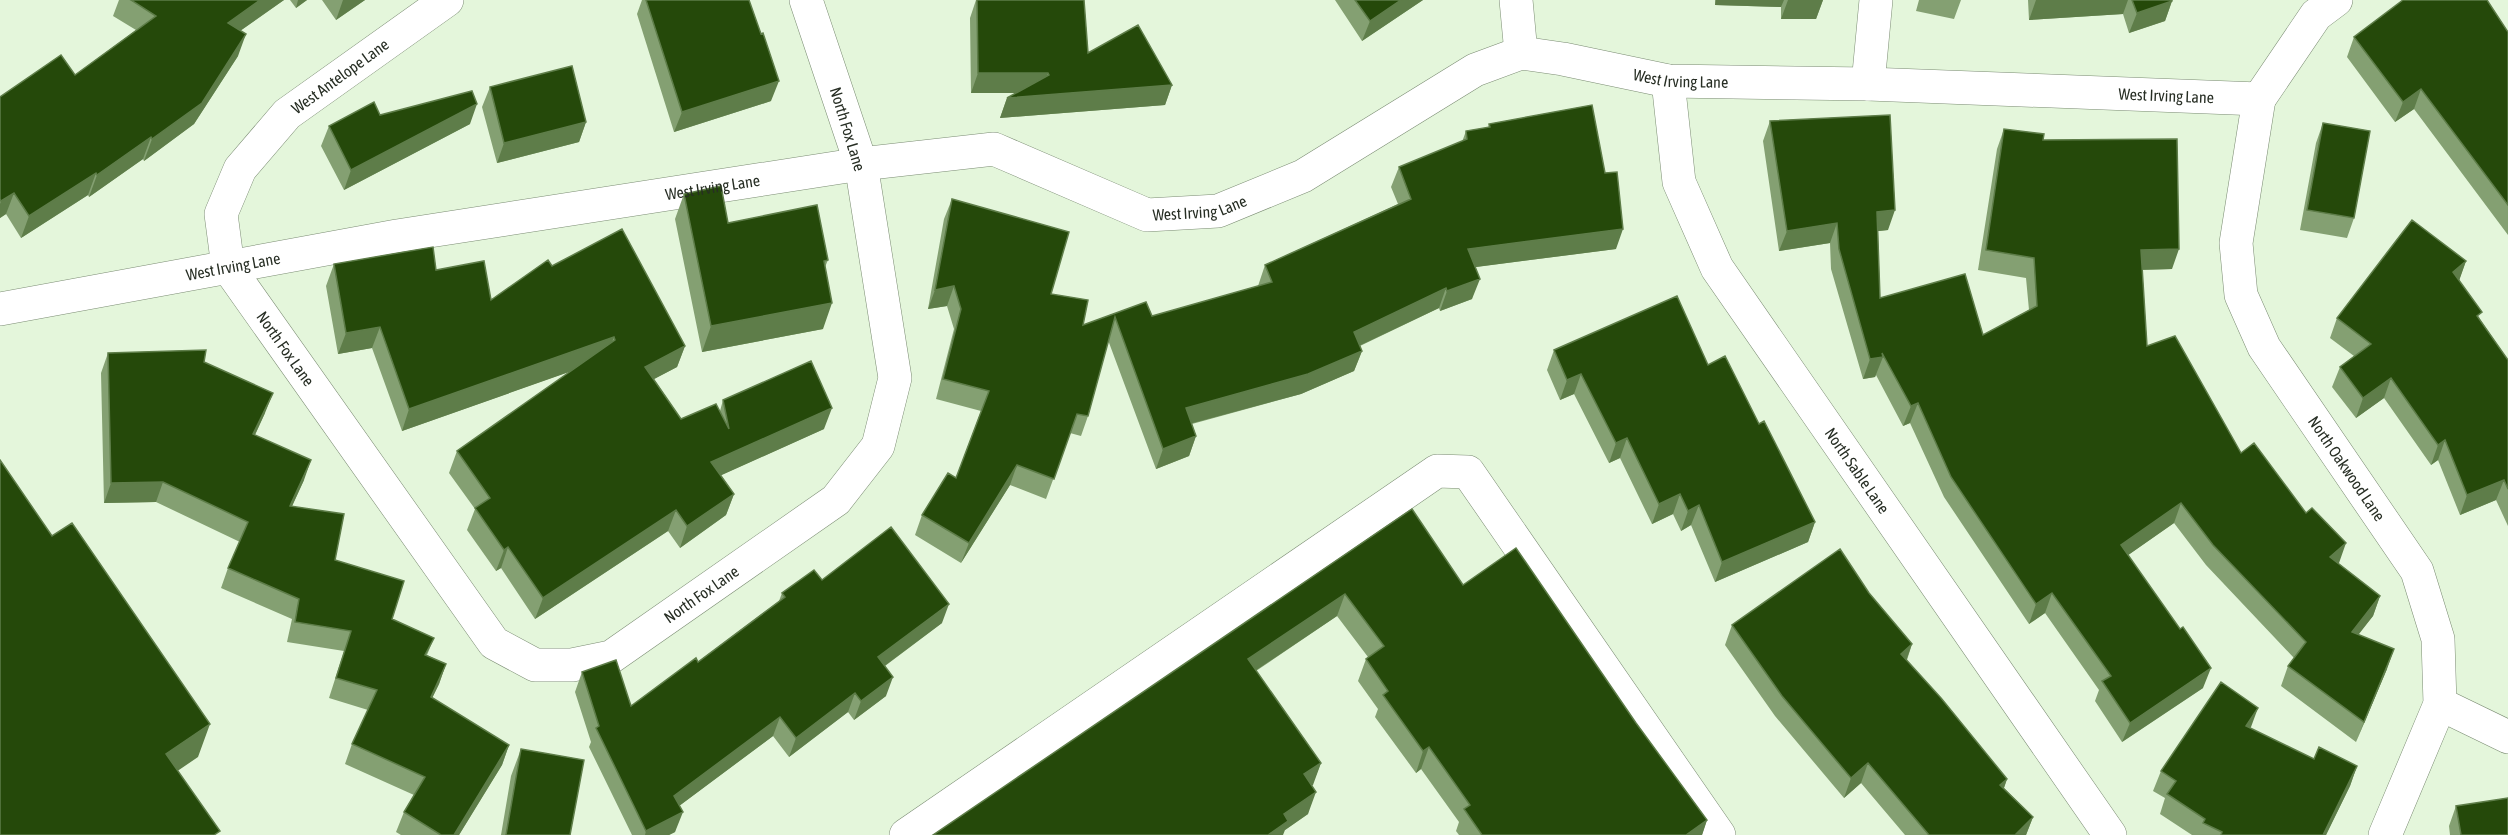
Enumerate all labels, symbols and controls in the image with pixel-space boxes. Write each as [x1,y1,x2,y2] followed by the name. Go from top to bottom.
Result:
[288,35,393,118] street label: West Antelope Lane
[1632,65,1728,91] street label: West Irving Lane
[827,85,869,173] street label: North Fox Lane
[2118,85,2214,106] street label: West Irving Lane
[664,171,761,203] street label: West Irving Lane
[1152,191,1249,224] street label: West Irving Lane
[184,249,282,284] street label: West Irving Lane
[253,308,318,389] street label: North Fox Lane
[2305,413,2389,524] street label: North Oakwood Lane
[1821,424,1893,517] street label: North Sable Lane
[660,562,742,626] street label: North Fox Lane

